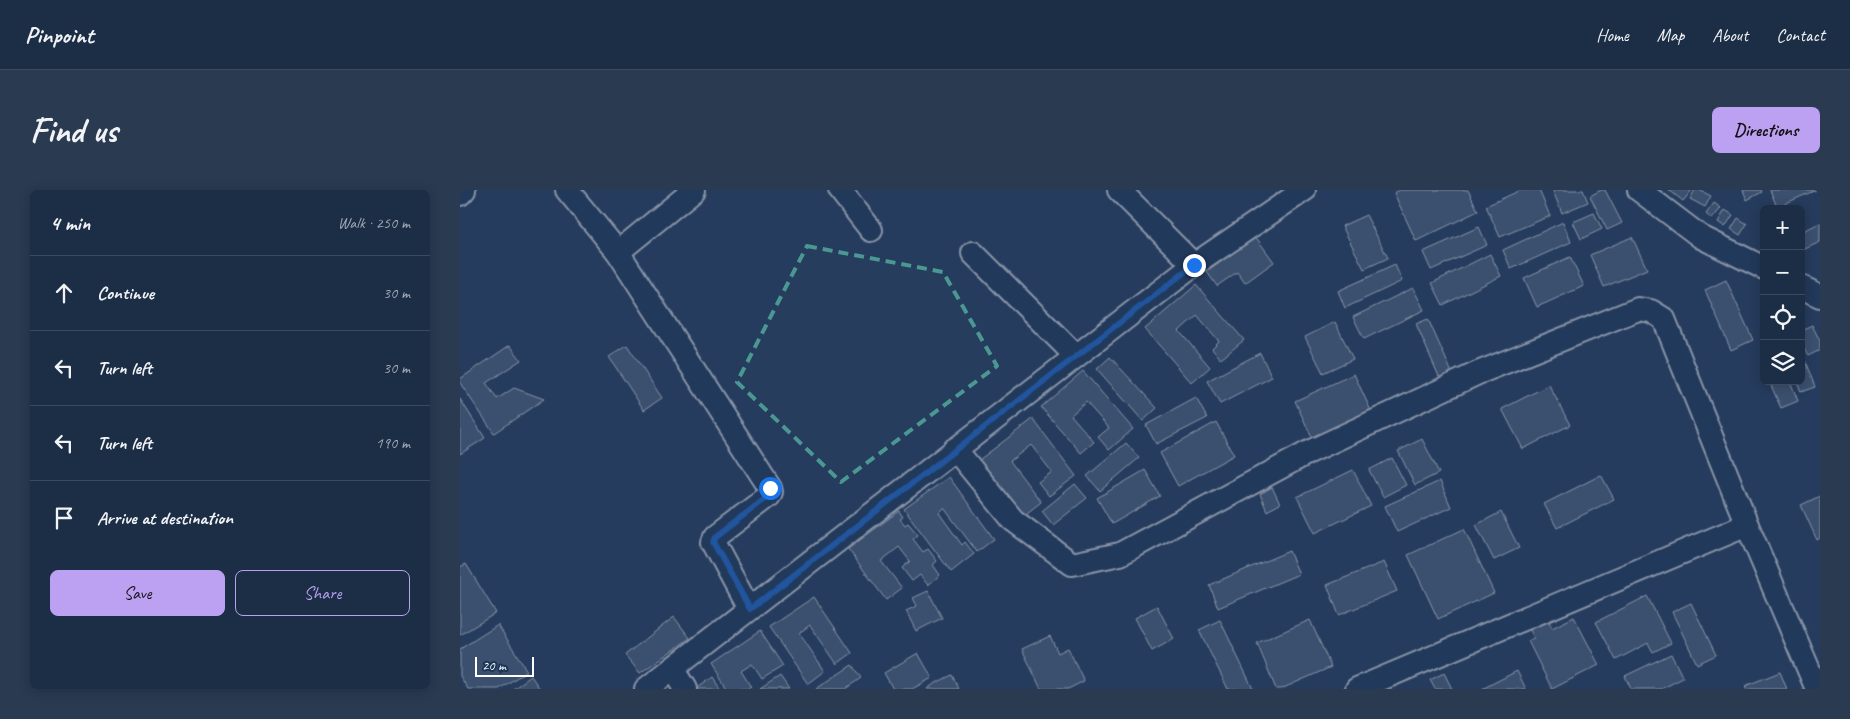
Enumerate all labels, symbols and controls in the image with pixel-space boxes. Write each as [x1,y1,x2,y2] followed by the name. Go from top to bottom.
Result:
[25,20,94,50] text: Pinpoint
[1596,24,1629,46] text: Home
[1657,24,1684,46] text: Map
[1712,24,1748,46] text: About
[1776,24,1825,46] text: Contact
[1712,107,1820,153] button: Directions
[30,108,117,153] text: Find us
[1760,205,1805,385] map controls
[1760,205,1805,250] button: +
[50,210,90,236] text: 4 min
[338,213,410,233] text: Walk · 250 m
[1760,250,1805,295] button: −
[1183,254,1206,277] route end
[50,279,78,307] icon: ahead
[97,281,154,305] text: Continue
[383,283,410,303] text: 30 m
[1760,295,1805,340] button: locate
[1760,340,1805,385] button: layers
[50,354,78,382] icon: left
[97,356,152,380] text: Turn left
[383,358,410,378] text: 30 m
[50,429,78,457] icon: left
[97,431,152,455] text: Turn left
[376,433,410,453] text: 190 m
[759,477,782,500] route start
[50,504,78,532] icon: arrive
[97,506,233,530] text: Arrive at destination
[50,570,225,616] button: Save
[235,570,410,616] button: Share
[475,654,534,677] scale bar
[482,657,506,674] text: 20 m

